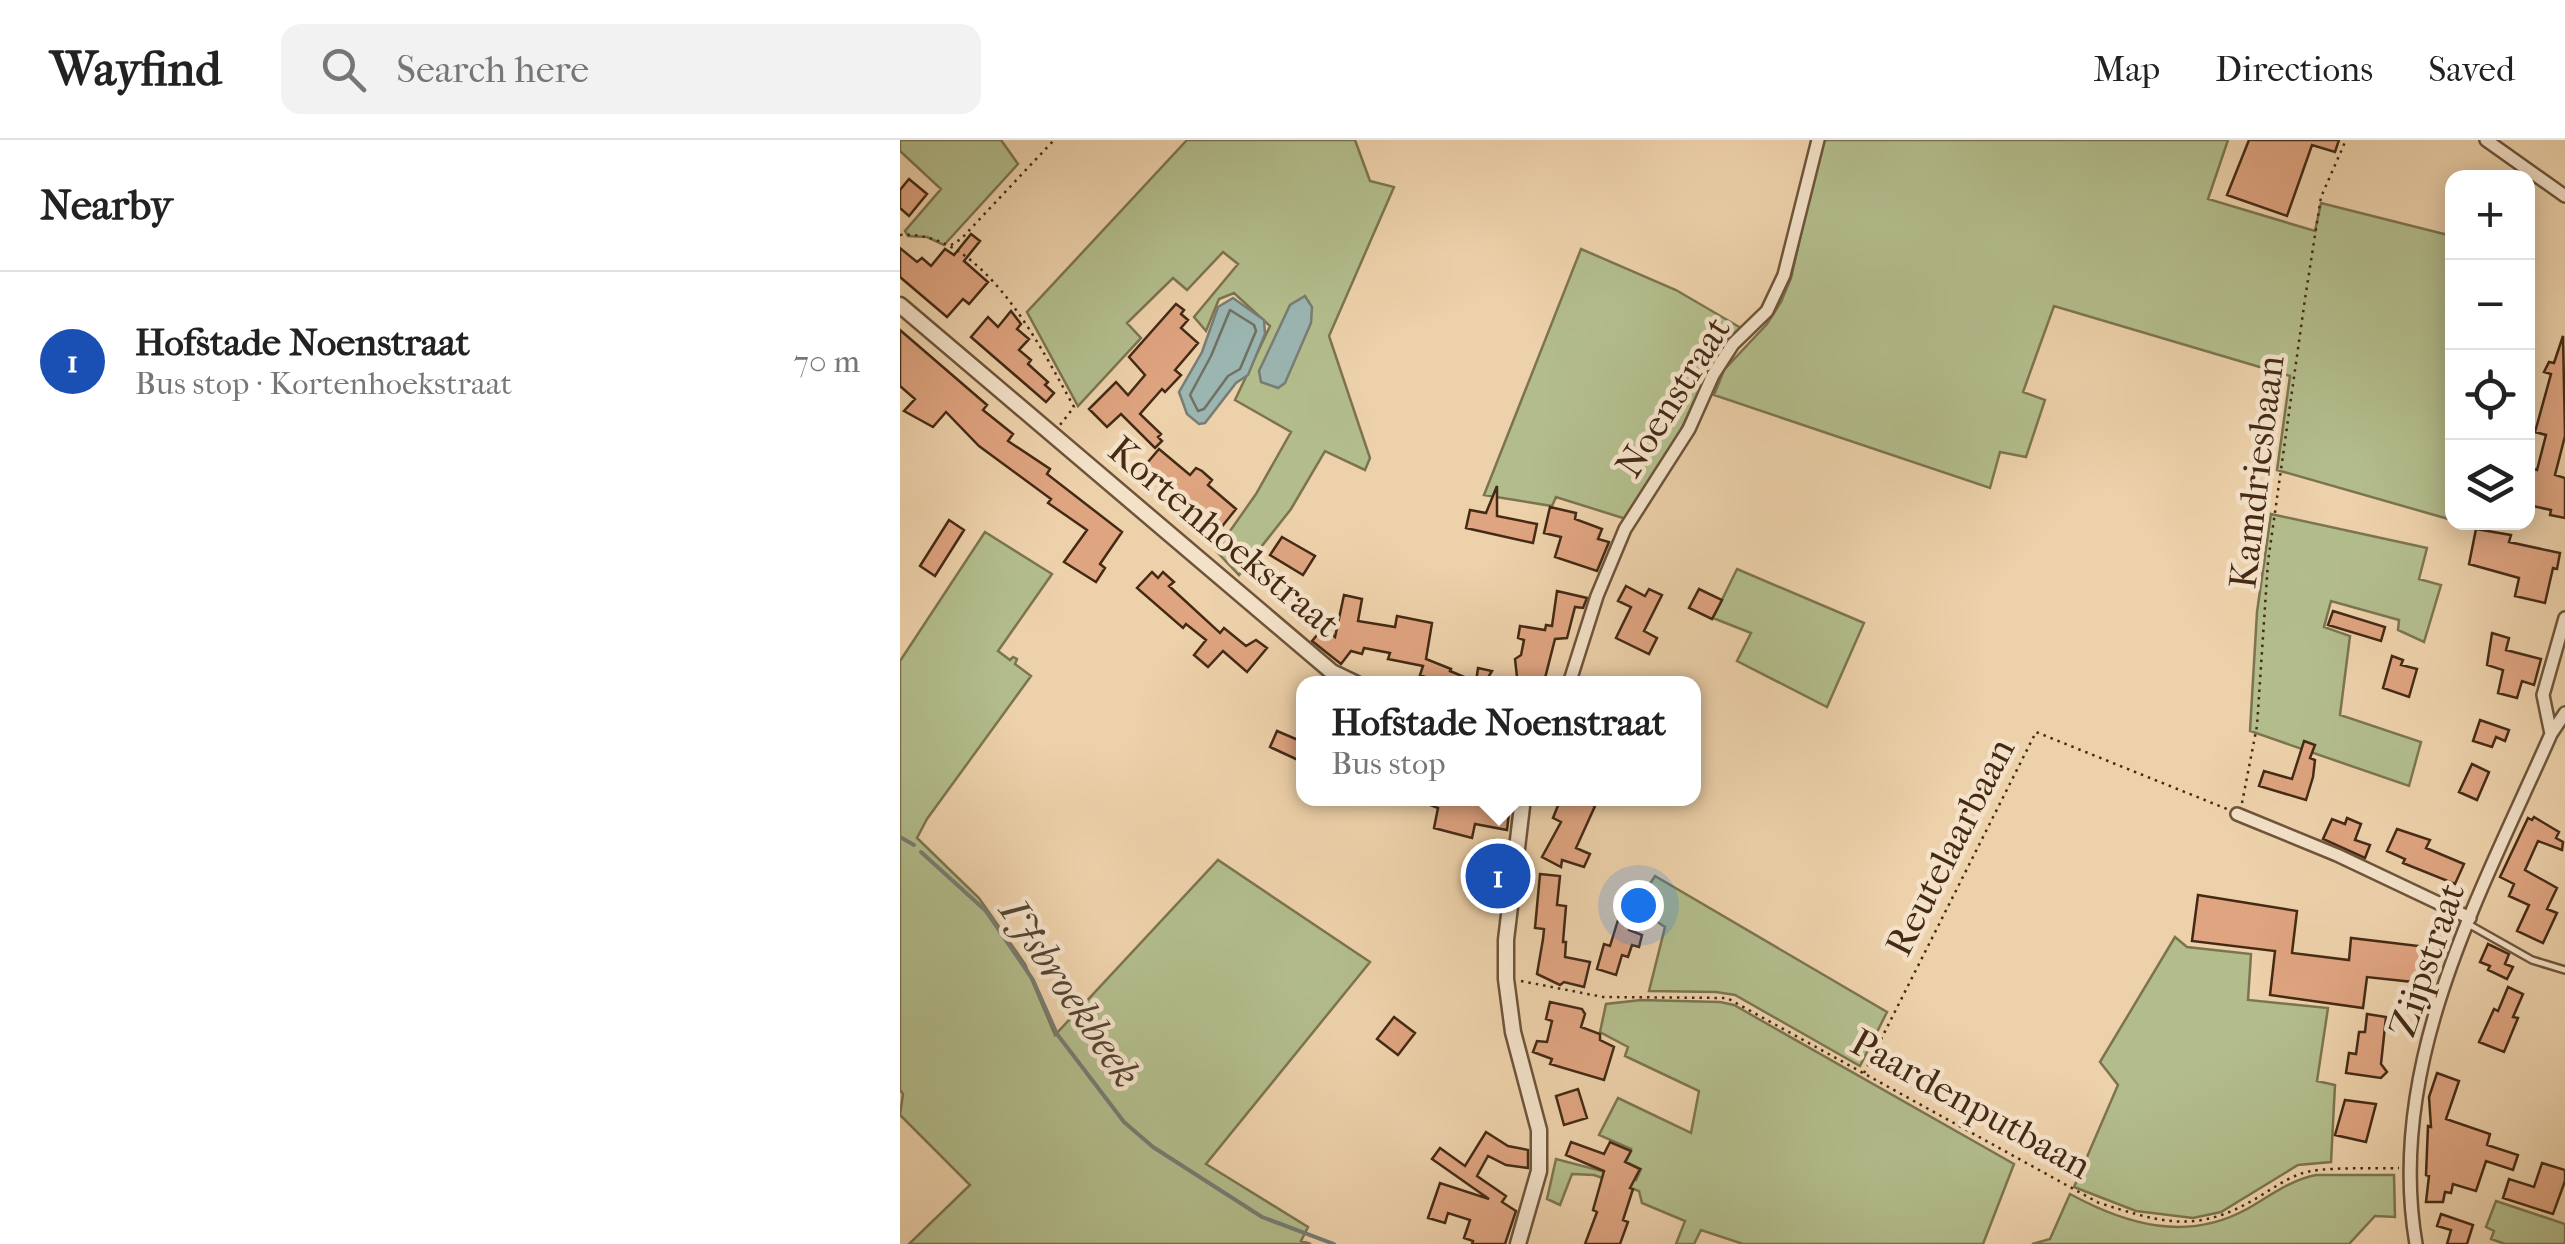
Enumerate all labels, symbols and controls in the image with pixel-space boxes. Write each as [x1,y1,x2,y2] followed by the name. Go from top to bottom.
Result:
[281,24,981,114] search box
[50,41,221,97] text: Wayfind
[316,42,371,97] icon: search
[396,47,589,92] text: Search here
[2093,49,2160,90] text: Map
[2215,49,2373,90] text: Directions
[2428,49,2515,90] text: Saved
[2445,170,2535,530] map controls
[2445,170,2535,260] button: +
[40,181,172,230] text: Nearby
[2445,260,2535,350] button: −
[1606,308,1740,486] street label: Noenstraat
[135,320,470,365] text: Hofstade Noenstraat
[67,343,78,380] text: 1
[794,343,860,380] text: 70 m
[2445,350,2535,440] button: locate
[2220,353,2294,591] street label: Kamdriesbaan
[135,365,512,402] text: Bus stop · Kortenhoekstraat
[1099,427,1349,647] street label: Kortenhoekstraat
[2445,440,2535,530] button: layers
[1296,676,1701,806] popup
[1331,700,1666,745] text: Hofstade Noenstraat
[1876,731,2024,963] street label: Reutelaarbaan
[1331,745,1446,782] text: Bus stop
[1466,838,1530,914] pin: 1
[2380,877,2474,1043] street label: Zijpstraat
[1613,880,1664,931] your location
[990,889,1150,1096] water label: IJsbroekbeek
[1843,1020,2099,1188] street label: Paardenputbaan

